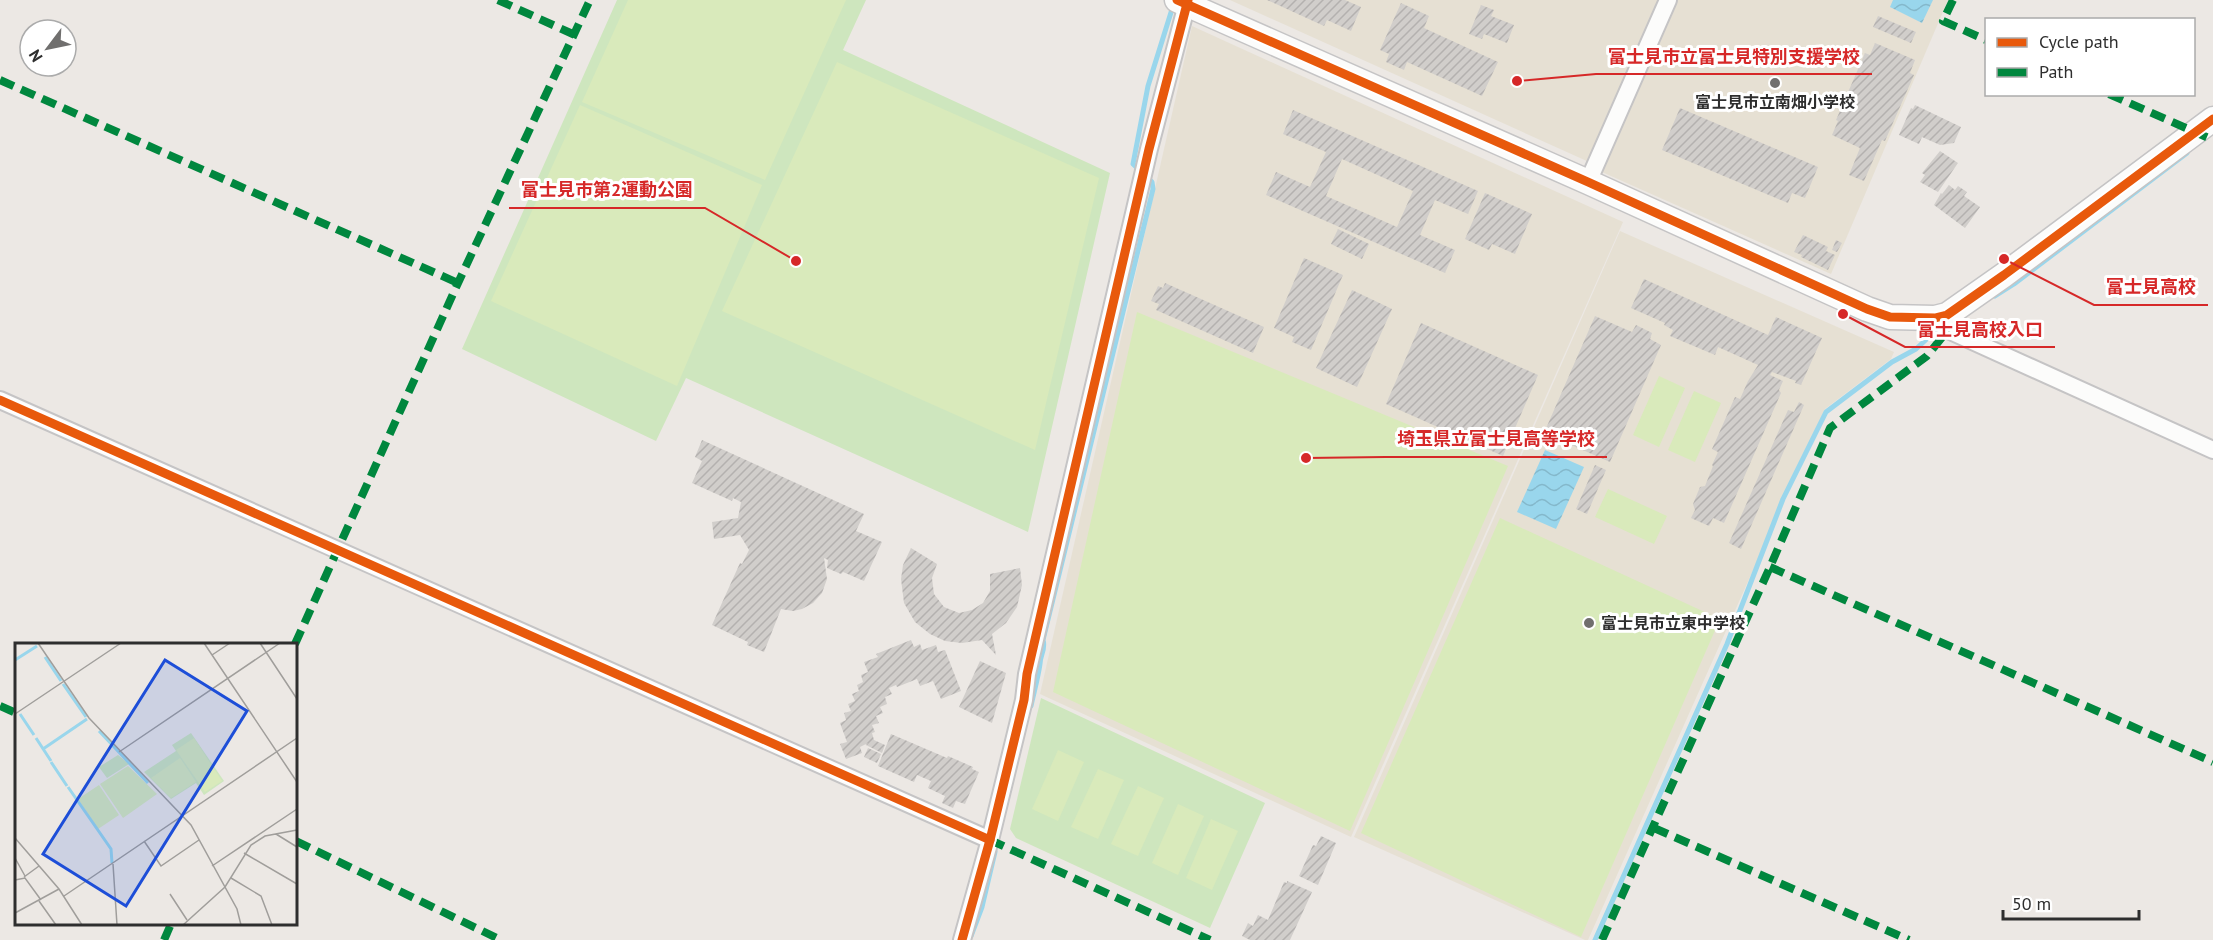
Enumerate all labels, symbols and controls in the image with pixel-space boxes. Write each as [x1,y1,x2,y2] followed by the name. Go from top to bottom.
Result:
[18,18,78,78] north arrow
[1985,18,2195,96] legend
[2039,30,2119,53] text: Cycle path
[1596,38,1872,74] callout: 富士見市立富士見特別支援学校
[1608,45,1860,68] text: 富士見市立富士見特別支援学校
[24,46,47,66] text: N
[2039,60,2073,83] text: Path
[1768,76,1782,90] marker: 富士見市立南畑小学校
[1695,92,1855,112] place label: 富士見市立南畑小学校
[509,172,705,208] callout: 富士見市第2運動公園
[521,178,693,201] text: 富士見市第2運動公園
[2094,269,2208,305] callout: 富士見高校
[2106,275,2196,298] text: 富士見高校
[1905,311,2055,347] callout: 富士見高校入口
[1917,318,2043,341] text: 富士見高校入口
[1385,421,1607,457] callout: 埼玉県立富士見高等学校
[1397,427,1595,450] text: 埼玉県立富士見高等学校
[1601,613,1745,633] place label: 富士見市立東中学校
[1582,616,1596,630] marker: 富士見市立東中学校
[15,643,297,925] inset map
[2003,883,2140,921] scale bar
[2012,892,2051,915] text: 50 m

